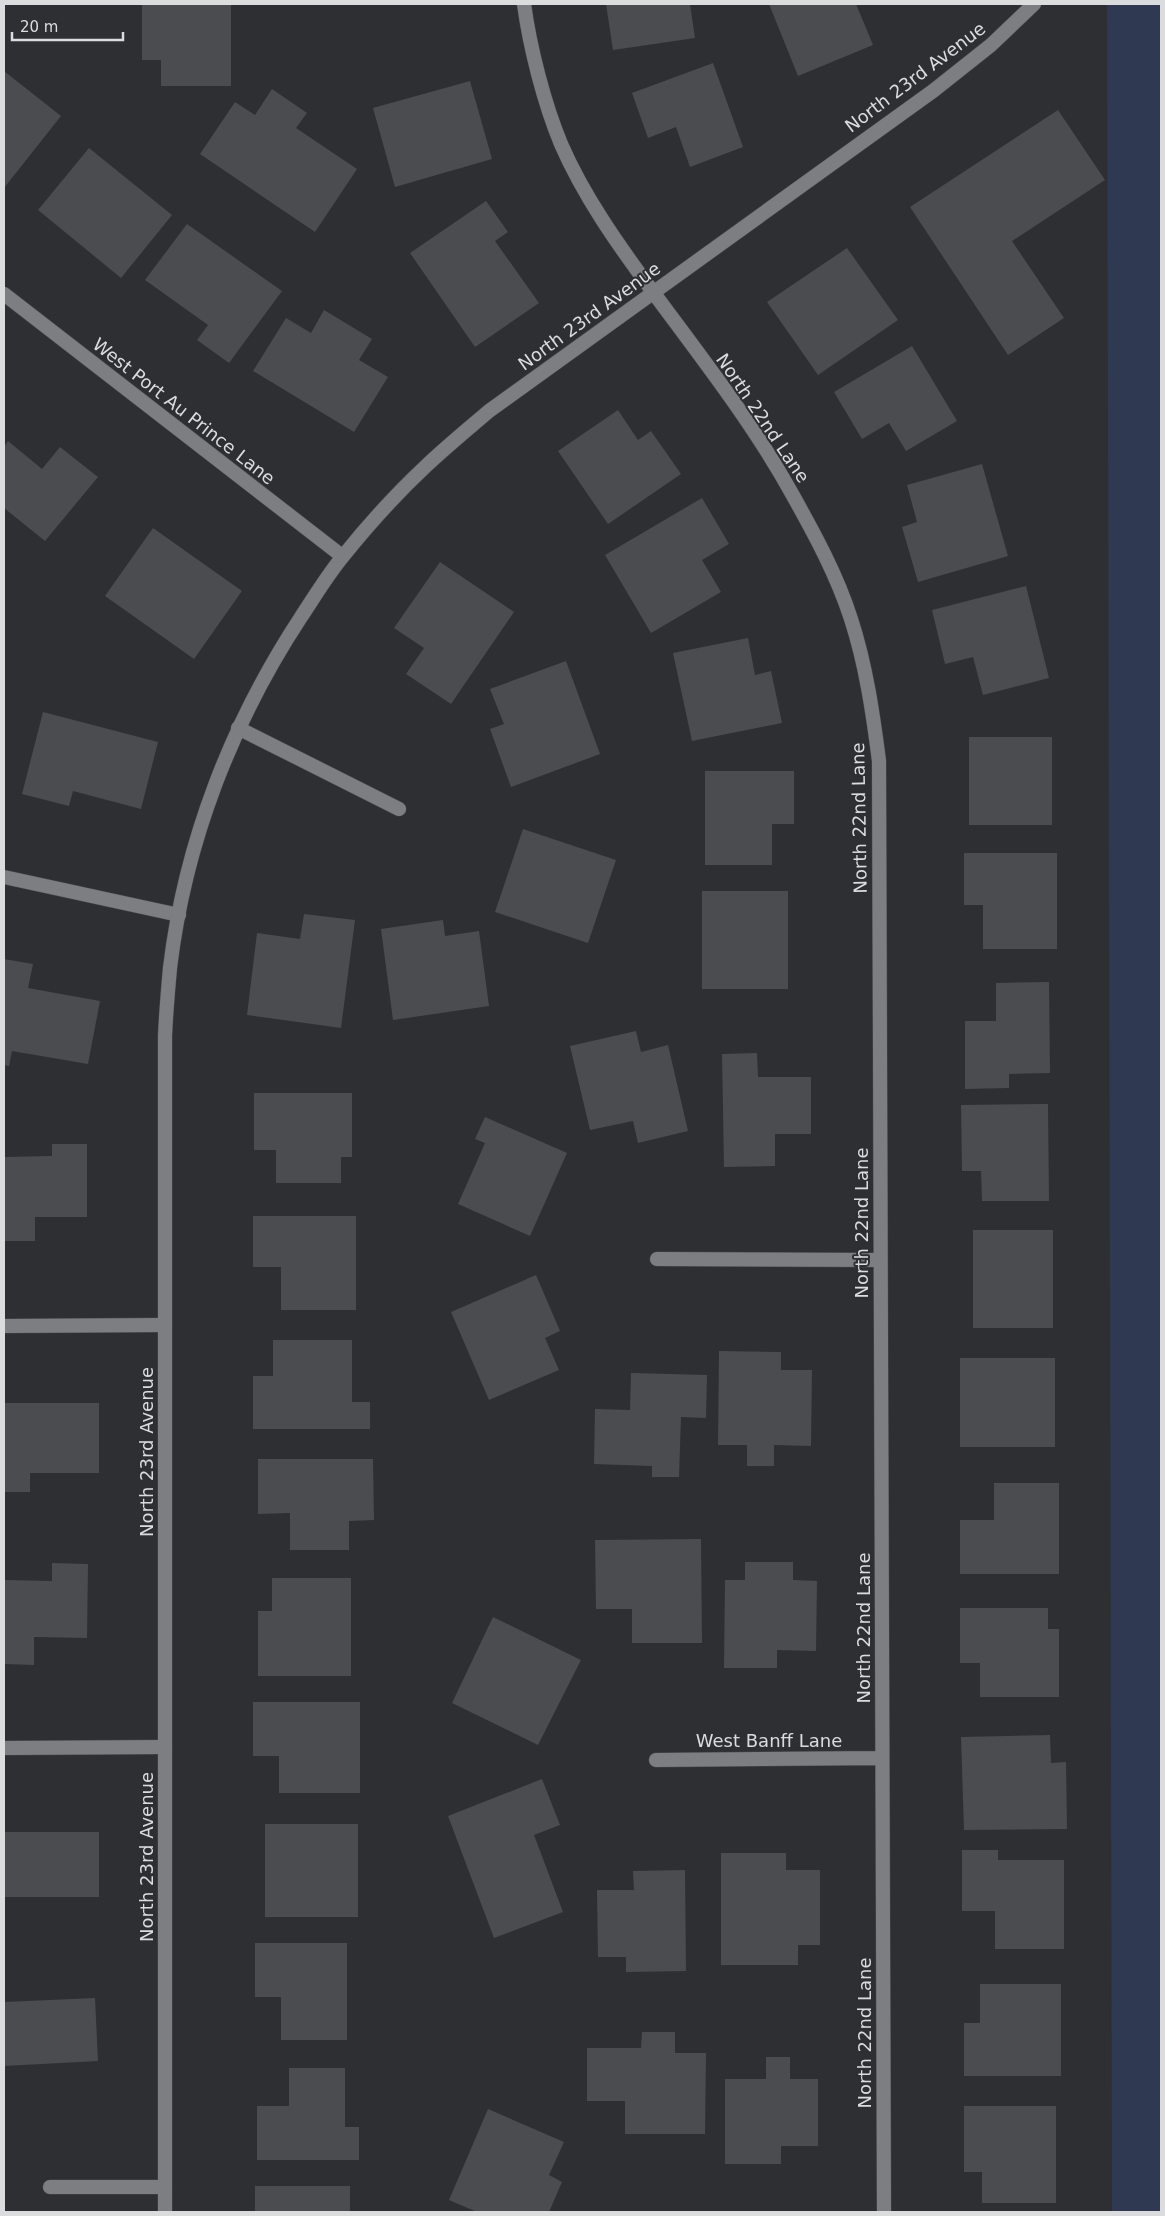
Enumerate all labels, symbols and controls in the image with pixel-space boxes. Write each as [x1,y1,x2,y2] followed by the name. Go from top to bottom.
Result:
[12,10,124,42] scale bar
[841,17,989,137] street label: North 23rd Avenue
[20,18,58,36] text: 20 m
[514,258,664,374] street label: North 23rd Avenue
[89,333,279,489] street label: West Port Au Prince Lane
[712,350,814,486] street label: North 22nd Lane
[847,742,871,894] street label: North 22nd Lane
[851,1147,872,1299] street label: North 22nd Lane
[136,1367,157,1537] street label: North 23rd Avenue
[853,1552,874,1704] street label: North 22nd Lane
[696,1730,842,1751] street label: West Banff Lane
[136,1772,157,1942] street label: North 23rd Avenue
[854,1957,875,2109] street label: North 22nd Lane

